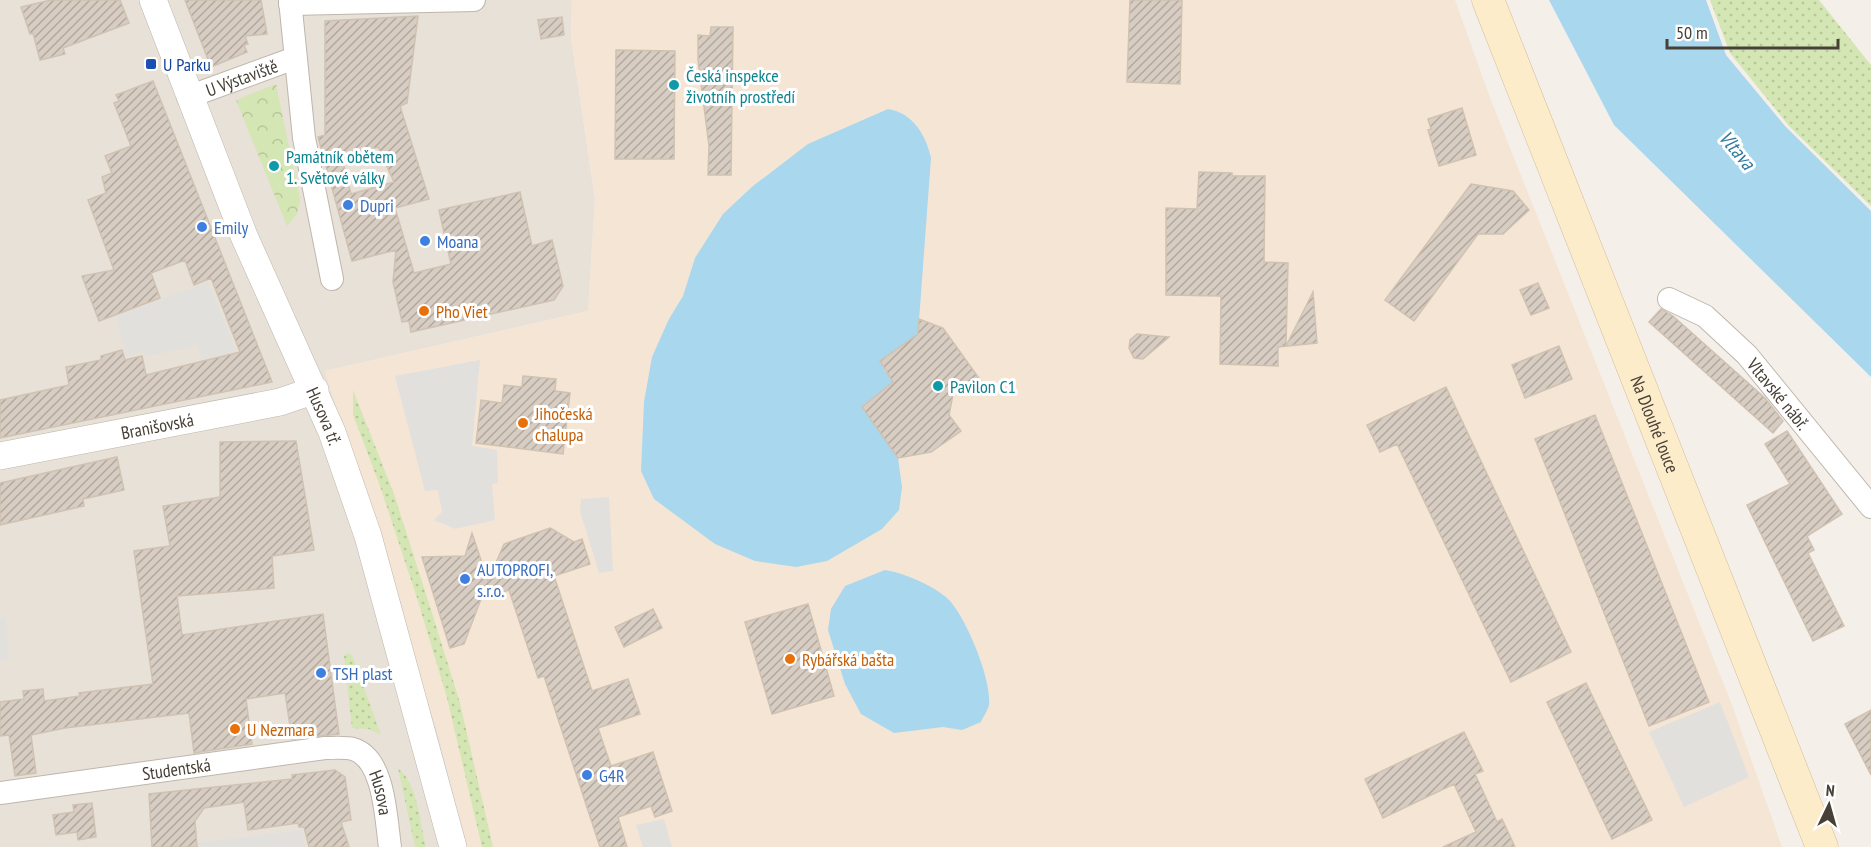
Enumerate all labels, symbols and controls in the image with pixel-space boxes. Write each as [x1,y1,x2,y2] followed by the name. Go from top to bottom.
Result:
[1667,12,1838,50] scale bar
[1676,21,1708,44] text: 50 m
[163,53,211,76] place label: U Parku
[202,54,281,101] street label: U Výstaviště
[144,57,158,71] marker: U Parku
[686,64,795,108] place label: Česká inspekce životníh prostředí
[667,78,681,92] marker: Česká inspekce životníh prostředí
[1713,125,1761,176] water label: Vltava
[286,145,394,189] place label: Památník obětem 1. Světové války
[267,159,281,173] marker: Památník obětem 1. Světové války
[360,194,394,217] place label: Dupri
[341,198,355,212] marker: Dupri
[214,216,249,239] place label: Emily
[195,220,209,234] marker: Emily
[437,230,479,253] place label: Moana
[418,234,432,248] marker: Moana
[436,300,488,323] place label: Pho Viet
[417,304,431,318] marker: Pho Viet
[1742,352,1815,434] street label: Vltavské nábř.
[1626,372,1685,476] street label: Na Dlouhé louce
[950,375,1016,398] place label: Pavilon C1
[931,379,945,393] marker: Pavilon C1
[302,383,347,448] street label: Husova tř.
[534,402,593,446] place label: Jihočeská chalupa
[119,407,195,444] street label: Branišovská
[516,416,530,430] marker: Jihočeská chalupa
[477,558,553,602] place label: AUTOPROFI, s.r.o.
[458,572,472,586] marker: AUTOPROFI, s.r.o.
[802,648,894,671] place label: Rybářská bašta
[783,652,797,666] marker: Rybářská bašta
[333,662,393,685] place label: TSH plast
[314,666,328,680] marker: TSH plast
[247,718,315,741] place label: U Nezmara
[228,722,242,736] marker: U Nezmara
[141,752,212,785] street label: Studentská
[599,764,625,787] place label: G4R
[365,767,398,817] street label: Husova
[580,768,594,782] marker: G4R
[1799,775,1859,835] north arrow
[1825,780,1835,800] text: N

